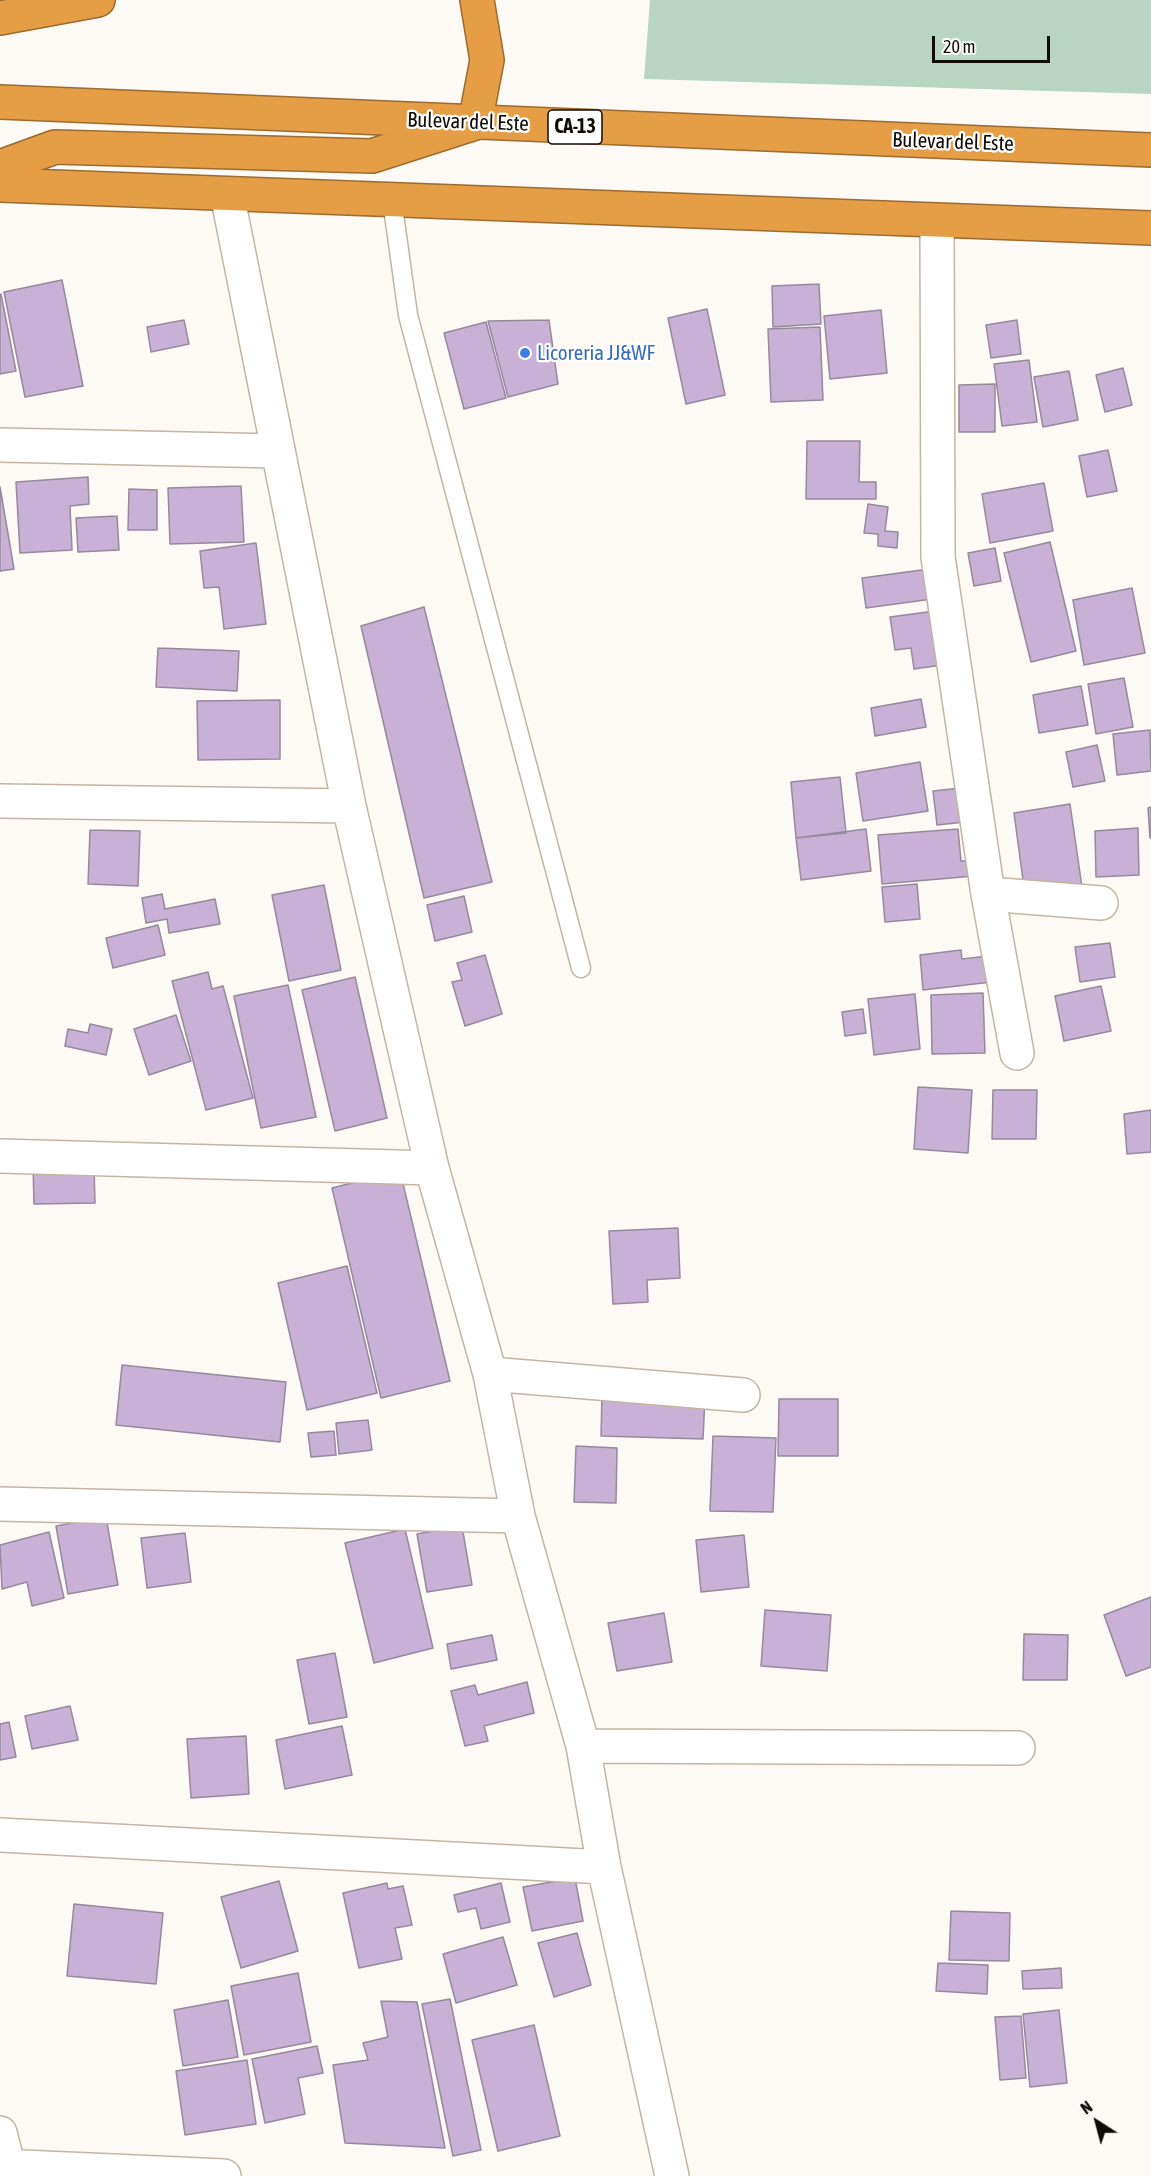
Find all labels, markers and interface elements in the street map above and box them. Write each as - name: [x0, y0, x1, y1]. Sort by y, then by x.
- scale bar: [935, 24, 1054, 62]
- text: 20 m: [943, 36, 975, 57]
- street label: Bulevar del Este: [407, 107, 529, 137]
- road number: CA-13: [548, 110, 602, 144]
- street label: Bulevar del Este: [892, 127, 1014, 157]
- place label: Licoreria JJ&WF: [537, 340, 655, 366]
- marker: Licoreria JJ&WF: [518, 346, 532, 360]
- north arrow: [1067, 2092, 1127, 2152]
- text: N: [1077, 2097, 1096, 2118]

